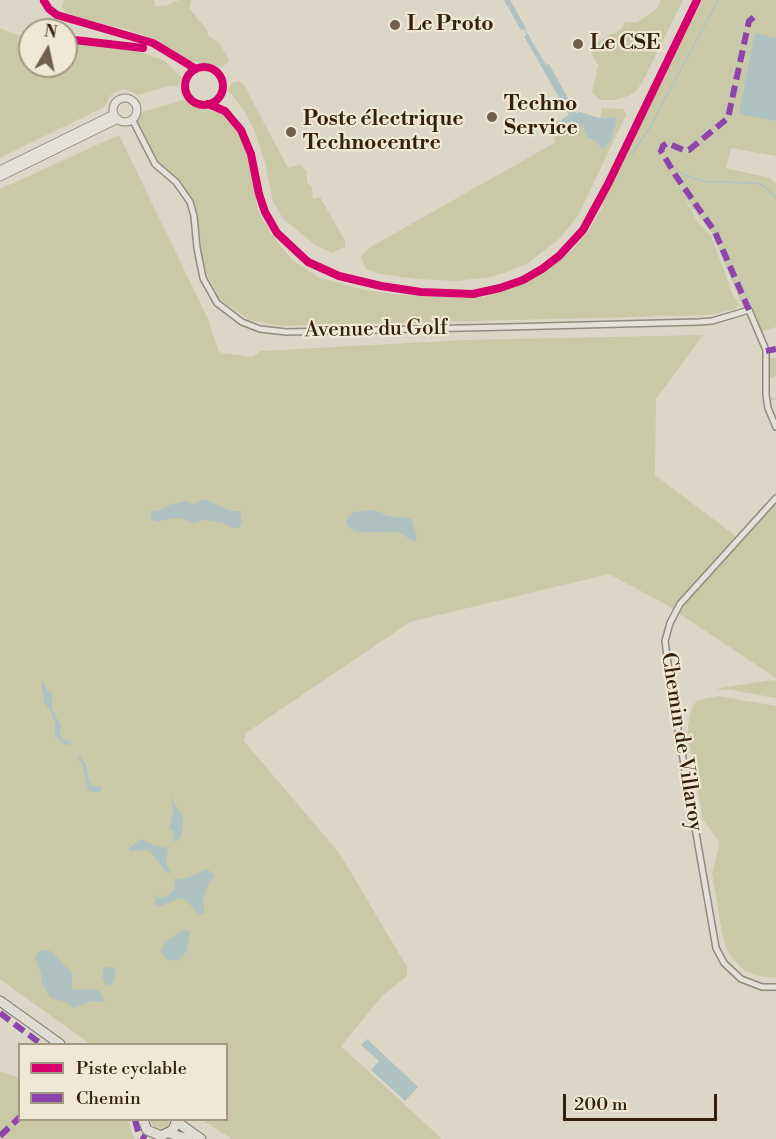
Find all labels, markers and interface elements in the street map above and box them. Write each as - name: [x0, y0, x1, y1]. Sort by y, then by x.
- place label: Le Proto: [407, 12, 494, 38]
- north arrow: [18, 18, 78, 78]
- marker: Le Proto: [388, 18, 402, 32]
- text: N: [43, 21, 58, 43]
- place label: Le CSE: [590, 31, 660, 57]
- marker: Le CSE: [571, 37, 585, 51]
- place label: Techno Service: [504, 92, 578, 142]
- place label: Poste électrique Technocentre: [303, 107, 464, 157]
- marker: Techno Service: [485, 110, 499, 124]
- marker: Poste électrique Technocentre: [284, 125, 298, 139]
- street label: Avenue du Golf: [304, 316, 448, 344]
- street label: Chemin de Villaroy: [654, 651, 708, 833]
- legend: [18, 1043, 228, 1121]
- text: Piste cyclable: [76, 1057, 187, 1080]
- scale bar: [566, 1082, 720, 1120]
- text: Chemin: [76, 1087, 141, 1110]
- text: 200 m: [574, 1093, 628, 1116]

